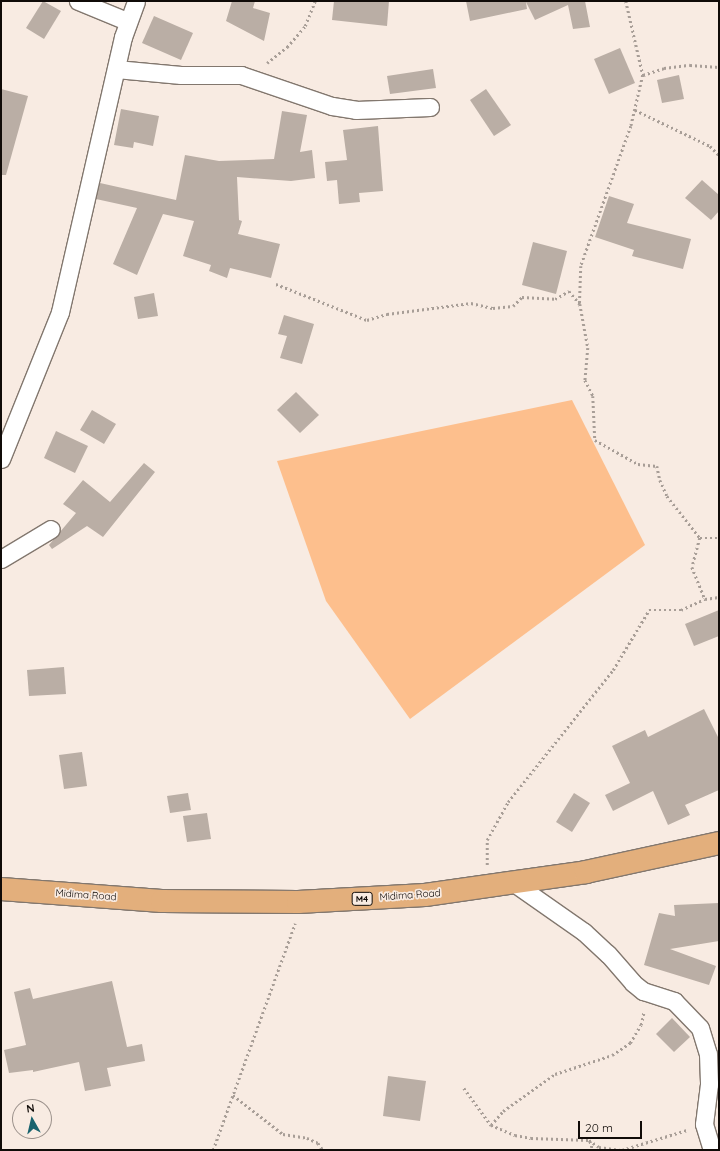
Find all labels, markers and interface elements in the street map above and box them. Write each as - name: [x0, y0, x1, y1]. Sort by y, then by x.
- street label: Midima Road: [55, 887, 117, 903]
- street label: Midima Road: [379, 887, 441, 903]
- road number: M4: [351, 892, 373, 906]
- north arrow: [12, 1099, 52, 1139]
- text: N: [25, 1101, 35, 1116]
- scale bar: [580, 1113, 644, 1139]
- text: 20 m: [585, 1120, 613, 1135]

